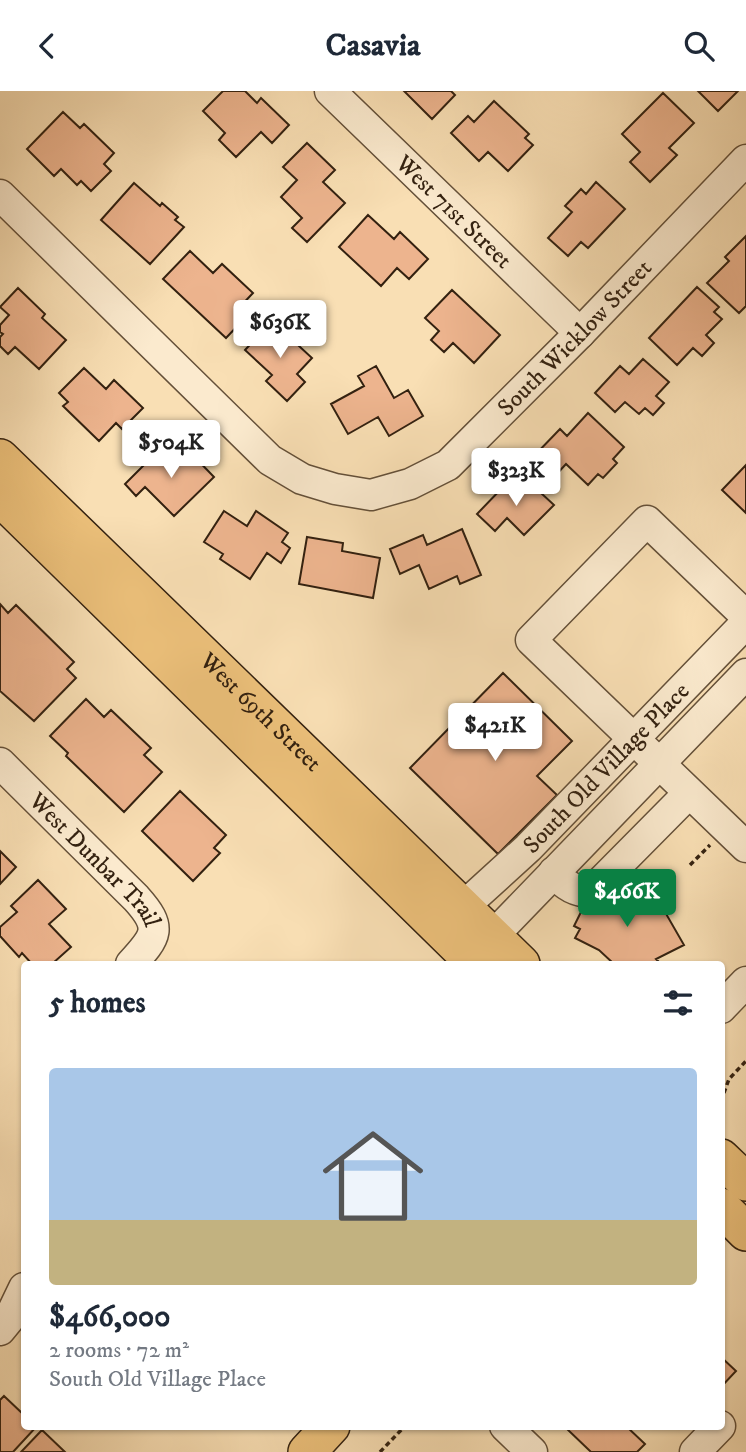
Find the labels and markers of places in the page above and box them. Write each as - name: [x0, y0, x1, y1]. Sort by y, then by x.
- pin: $636K: [231, 301, 329, 360]
- pin: $504K: [122, 421, 220, 480]
- pin: $323K: [467, 449, 565, 508]
- pin: $421K: [446, 703, 544, 763]
- pin: $466K: [578, 869, 676, 929]

